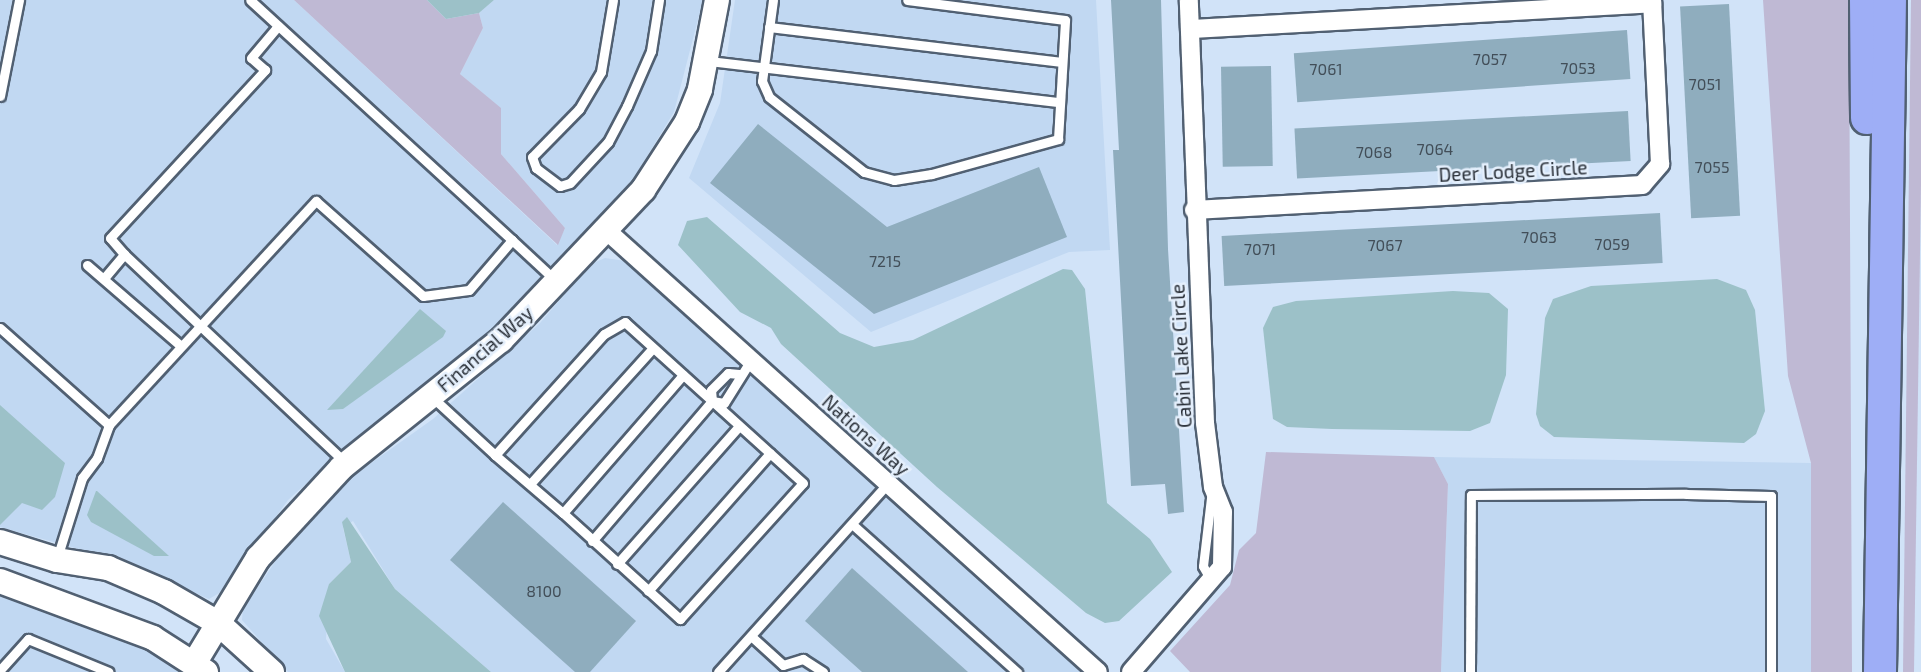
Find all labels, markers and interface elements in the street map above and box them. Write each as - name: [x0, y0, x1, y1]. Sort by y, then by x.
- house number: 7057: [1473, 49, 1507, 69]
- house number: 7053: [1560, 58, 1596, 78]
- house number: 7061: [1309, 59, 1343, 79]
- house number: 7051: [1689, 74, 1721, 94]
- house number: 7064: [1417, 139, 1453, 159]
- house number: 7068: [1356, 142, 1392, 162]
- street label: Deer Lodge Circle: [1438, 156, 1588, 186]
- house number: 7055: [1695, 157, 1729, 177]
- house number: 7063: [1521, 227, 1557, 247]
- house number: 7059: [1594, 234, 1630, 254]
- house number: 7067: [1367, 235, 1403, 255]
- house number: 7071: [1244, 239, 1276, 259]
- house number: 7215: [869, 251, 901, 271]
- street label: Cabin Lake Circle: [1166, 283, 1196, 429]
- street label: Financial Way: [432, 301, 538, 397]
- street label: Nations Way: [818, 390, 914, 480]
- house number: 8100: [526, 581, 562, 601]

